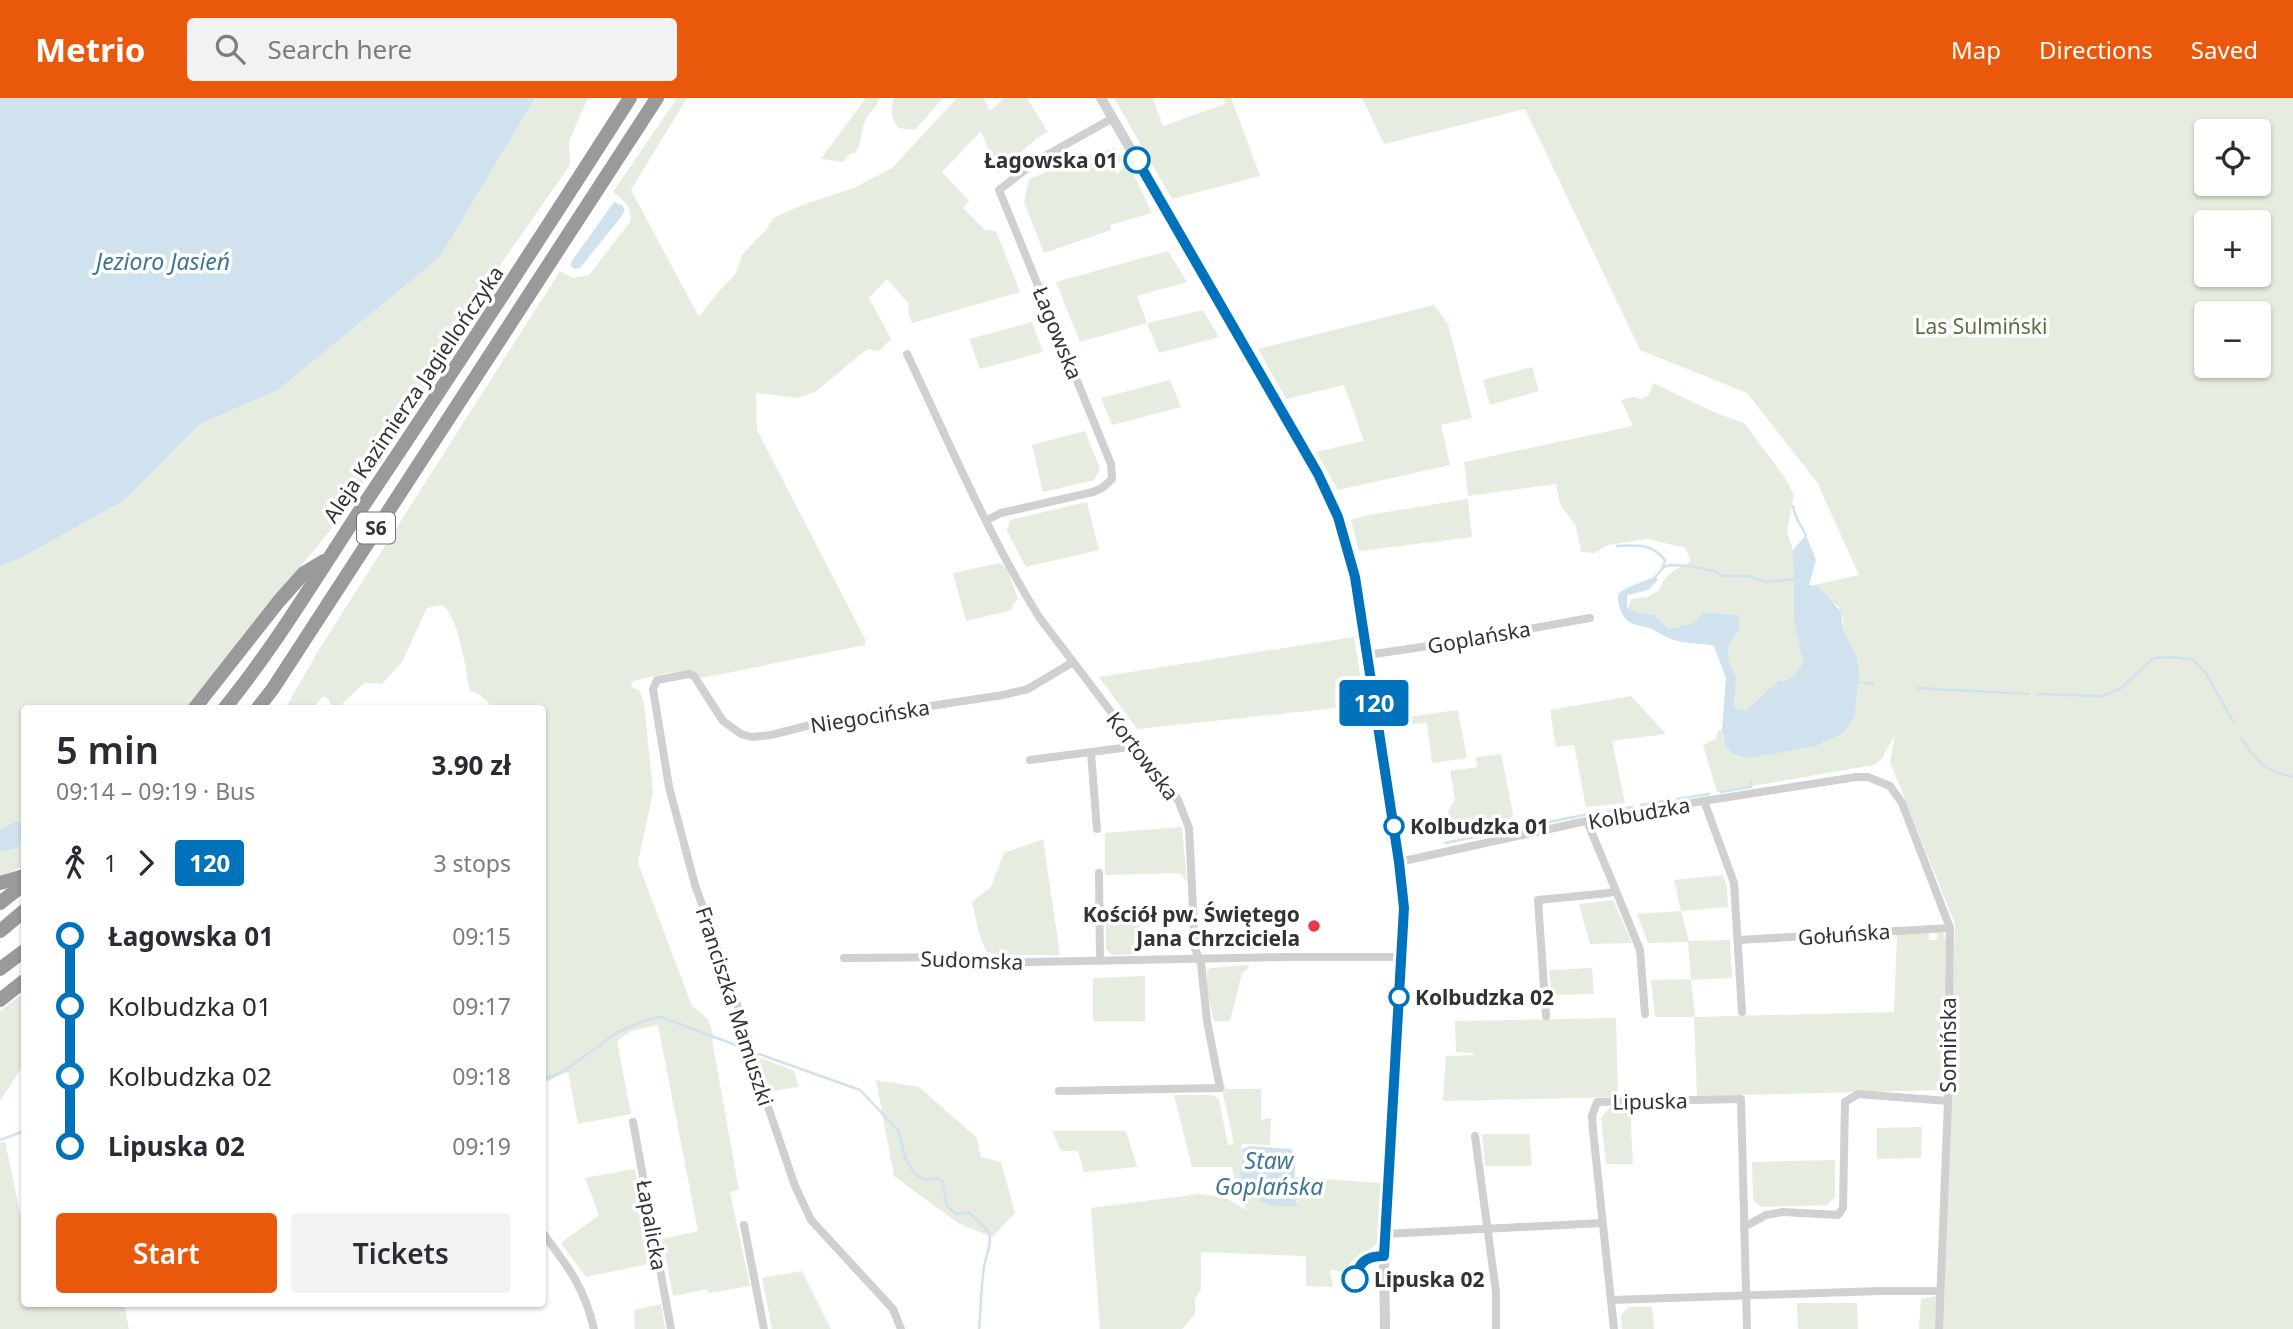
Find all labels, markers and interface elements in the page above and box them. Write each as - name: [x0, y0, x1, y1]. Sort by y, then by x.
- search box: [187, 18, 677, 81]
- text: Metrio: [35, 27, 145, 72]
- icon: search: [211, 30, 249, 68]
- text: Search here: [267, 31, 412, 67]
- text: Map: [1951, 33, 2001, 66]
- text: Directions: [2039, 33, 2153, 66]
- text: Saved: [2191, 33, 2258, 66]
- map controls: [2194, 119, 2271, 378]
- button: locate: [2194, 119, 2271, 196]
- place label: Łagowska 01: [984, 146, 1118, 174]
- marker: Łagowska 01: [1124, 147, 1150, 173]
- button: +: [2194, 210, 2271, 287]
- water label: Jezioro Jasień: [92, 245, 230, 277]
- street label: Aleja Kazimierza Jagiellończyka: [316, 260, 510, 528]
- street label: Łagowska: [1027, 283, 1089, 383]
- button: −: [2194, 301, 2271, 378]
- park label: Las Sulmiński: [1915, 312, 2047, 340]
- road number: S6: [357, 512, 395, 544]
- street label: Goplańska: [1425, 614, 1533, 660]
- line badge: 120: [1334, 680, 1414, 726]
- text: 120: [1353, 686, 1395, 719]
- street label: Niegocińska: [808, 693, 932, 739]
- street label: Kortowska: [1101, 706, 1185, 806]
- text: 5 min: [56, 723, 159, 775]
- text: 3.90 zł: [432, 747, 511, 783]
- text: 09:14 – 09:19 · Bus: [56, 775, 255, 807]
- street label: Kolbudzka: [1586, 790, 1692, 836]
- place label: Kolbudzka 01: [1410, 812, 1549, 840]
- marker: Kolbudzka 01: [1384, 816, 1404, 836]
- icon: walk: [56, 844, 94, 882]
- icon: forward: [127, 844, 165, 882]
- text: 120: [189, 846, 230, 879]
- text: 1: [104, 847, 117, 879]
- text: 3 stops: [433, 847, 511, 879]
- place label: Kościół pw. Świętego Jana Chrzciciela: [1083, 900, 1300, 952]
- street label: Franciszka Mamuszki: [690, 903, 780, 1109]
- street label: Gołuńska: [1797, 917, 1891, 951]
- text: Łagowska 01: [108, 918, 274, 954]
- marker: Kościół pw. Świętego Jana Chrzciciela: [1306, 918, 1322, 934]
- text: 09:15: [452, 920, 511, 952]
- street label: Sudomska: [920, 944, 1024, 976]
- place label: Kolbudzka 02: [1415, 983, 1554, 1011]
- marker: Kolbudzka 02: [1389, 987, 1409, 1007]
- text: Kolbudzka 01: [108, 988, 272, 1024]
- text: 09:17: [452, 990, 511, 1022]
- street label: Somińska: [1934, 997, 1962, 1093]
- text: Kolbudzka 02: [108, 1058, 272, 1094]
- text: 09:18: [452, 1060, 511, 1092]
- street label: Lipuska: [1612, 1086, 1688, 1116]
- text: Lipuska 02: [108, 1128, 245, 1164]
- text: 09:19: [452, 1130, 511, 1162]
- water label: Staw Goplańska: [1215, 1144, 1323, 1202]
- street label: Łapalicka: [630, 1178, 674, 1272]
- button: Start: [56, 1213, 277, 1293]
- button: Tickets: [291, 1213, 511, 1293]
- place label: Lipuska 02: [1374, 1265, 1485, 1293]
- marker: Lipuska 02: [1342, 1266, 1368, 1292]

